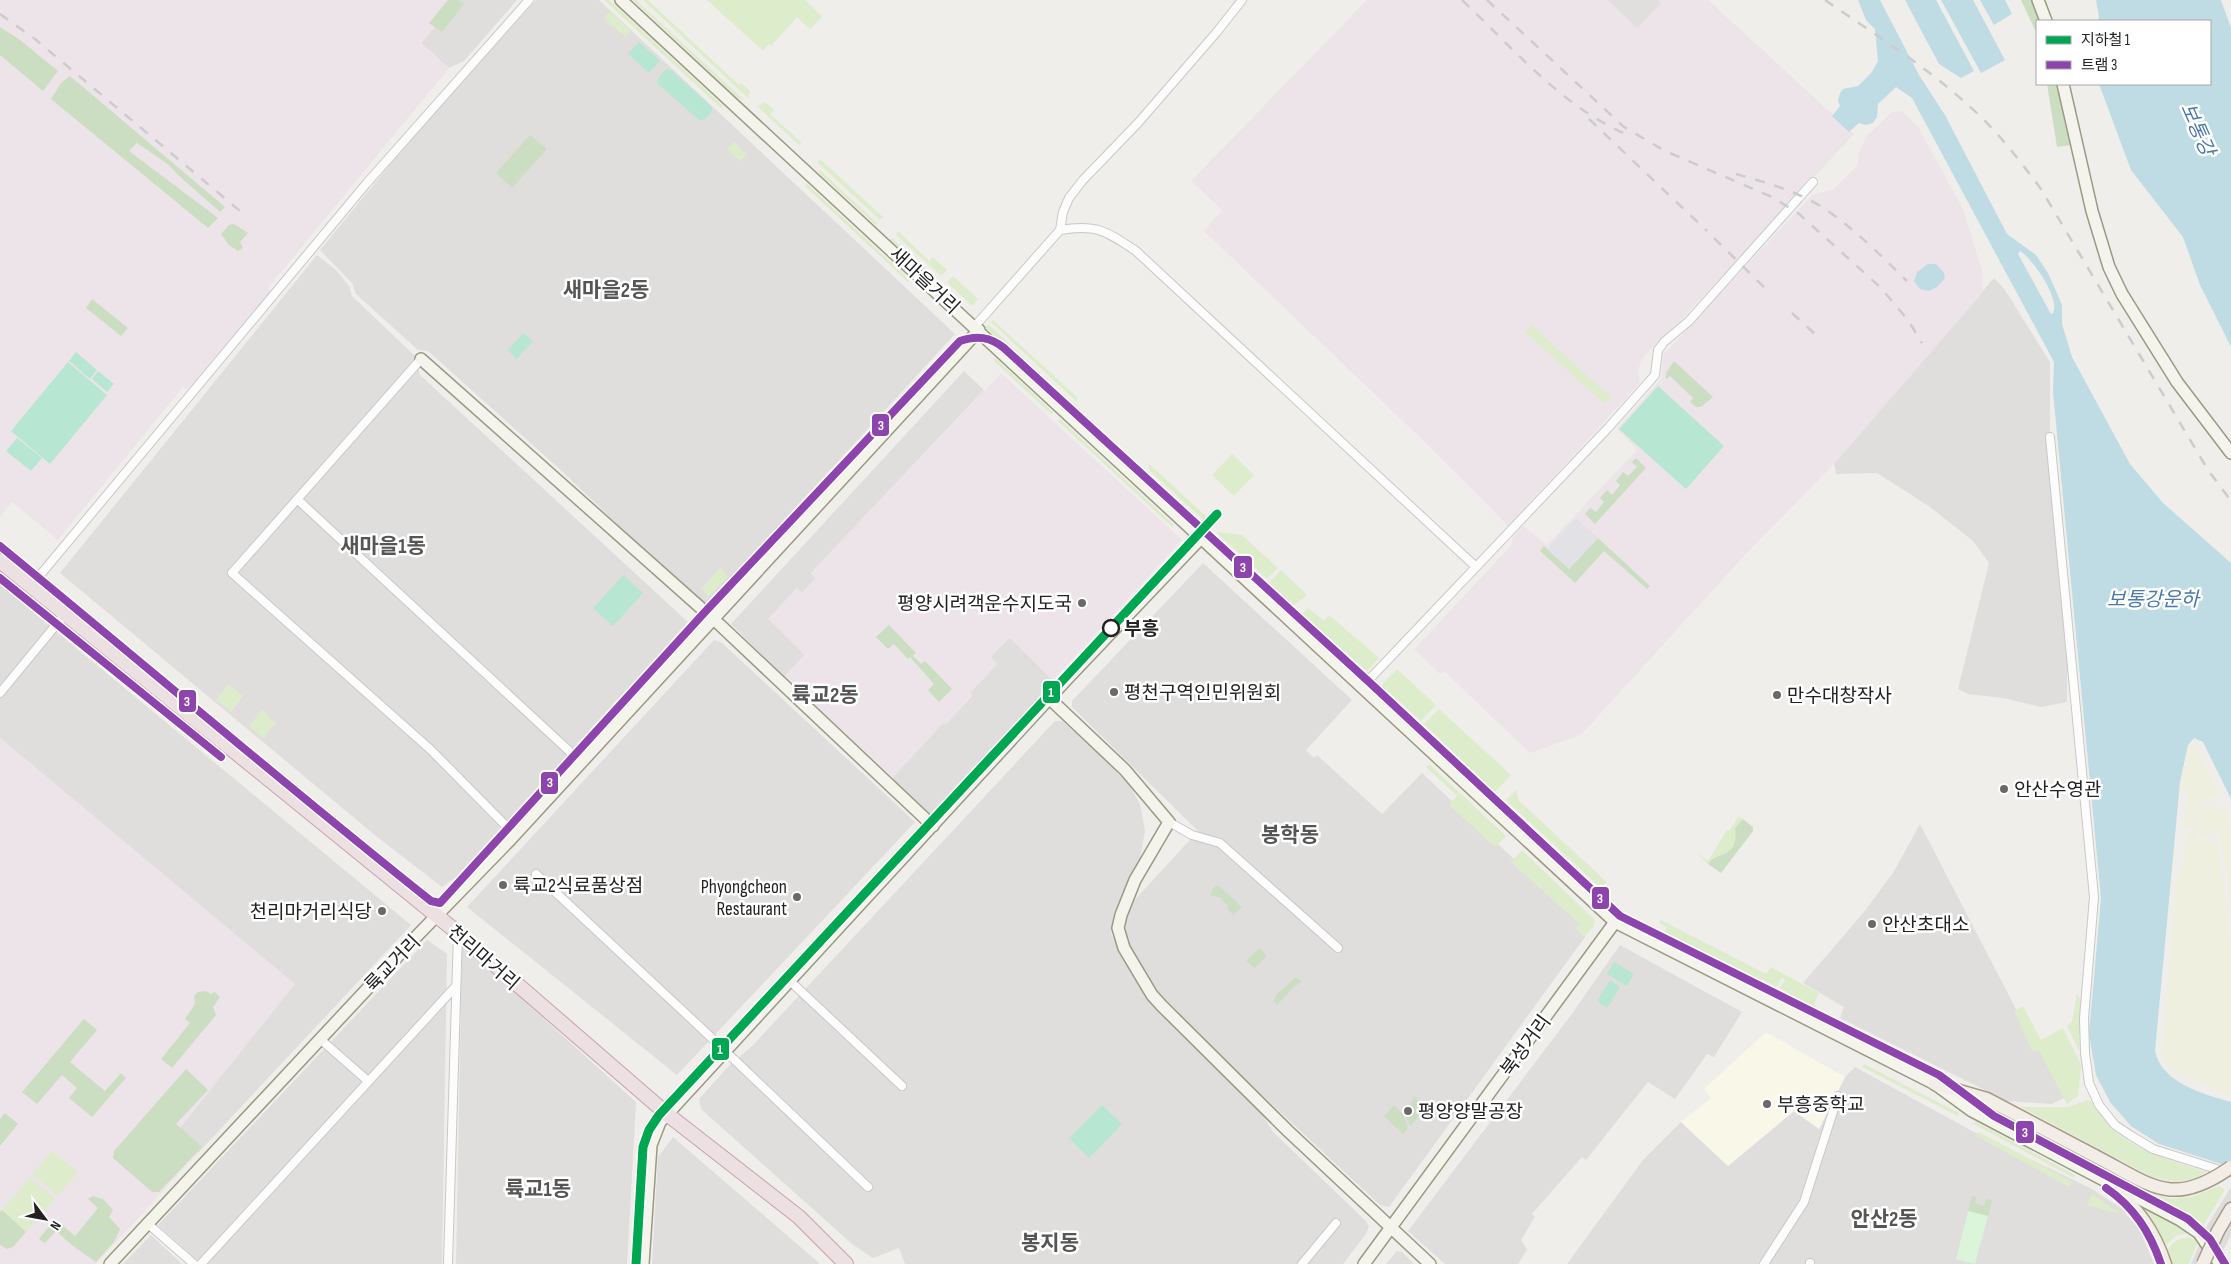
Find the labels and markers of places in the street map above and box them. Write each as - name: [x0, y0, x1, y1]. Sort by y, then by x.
- place label: 평양시려객운수지도국: [897, 593, 1072, 616]
- marker: 평양시려객운수지도국: [1076, 597, 1088, 609]
- place label: 부흥: [1124, 618, 1159, 641]
- marker: 부흥: [1102, 619, 1120, 637]
- place label: 평천구역인민위원회: [1124, 682, 1281, 705]
- place label: 만수대창작사: [1787, 685, 1892, 708]
- marker: 평천구역인민위원회: [1108, 686, 1120, 698]
- marker: 만수대창작사: [1771, 689, 1783, 701]
- place label: 안산수영관: [2014, 779, 2101, 802]
- marker: 안산수영관: [1998, 783, 2010, 795]
- place label: 륙교2식료품상점: [513, 875, 643, 898]
- place label: Phyongcheon Restaurant: [701, 876, 787, 921]
- marker: 륙교2식료품상점: [497, 879, 509, 891]
- marker: Phyongcheon Restaurant: [791, 891, 803, 903]
- place label: 천리마거리식당: [250, 901, 372, 924]
- marker: 천리마거리식당: [376, 905, 388, 917]
- place label: 안산초대소: [1882, 914, 1969, 937]
- marker: 안산초대소: [1866, 918, 1878, 930]
- place label: 부흥중학교: [1777, 1094, 1864, 1117]
- marker: 부흥중학교: [1761, 1098, 1773, 1110]
- place label: 평양양말공장: [1418, 1101, 1523, 1124]
- marker: 평양양말공장: [1402, 1105, 1414, 1117]

